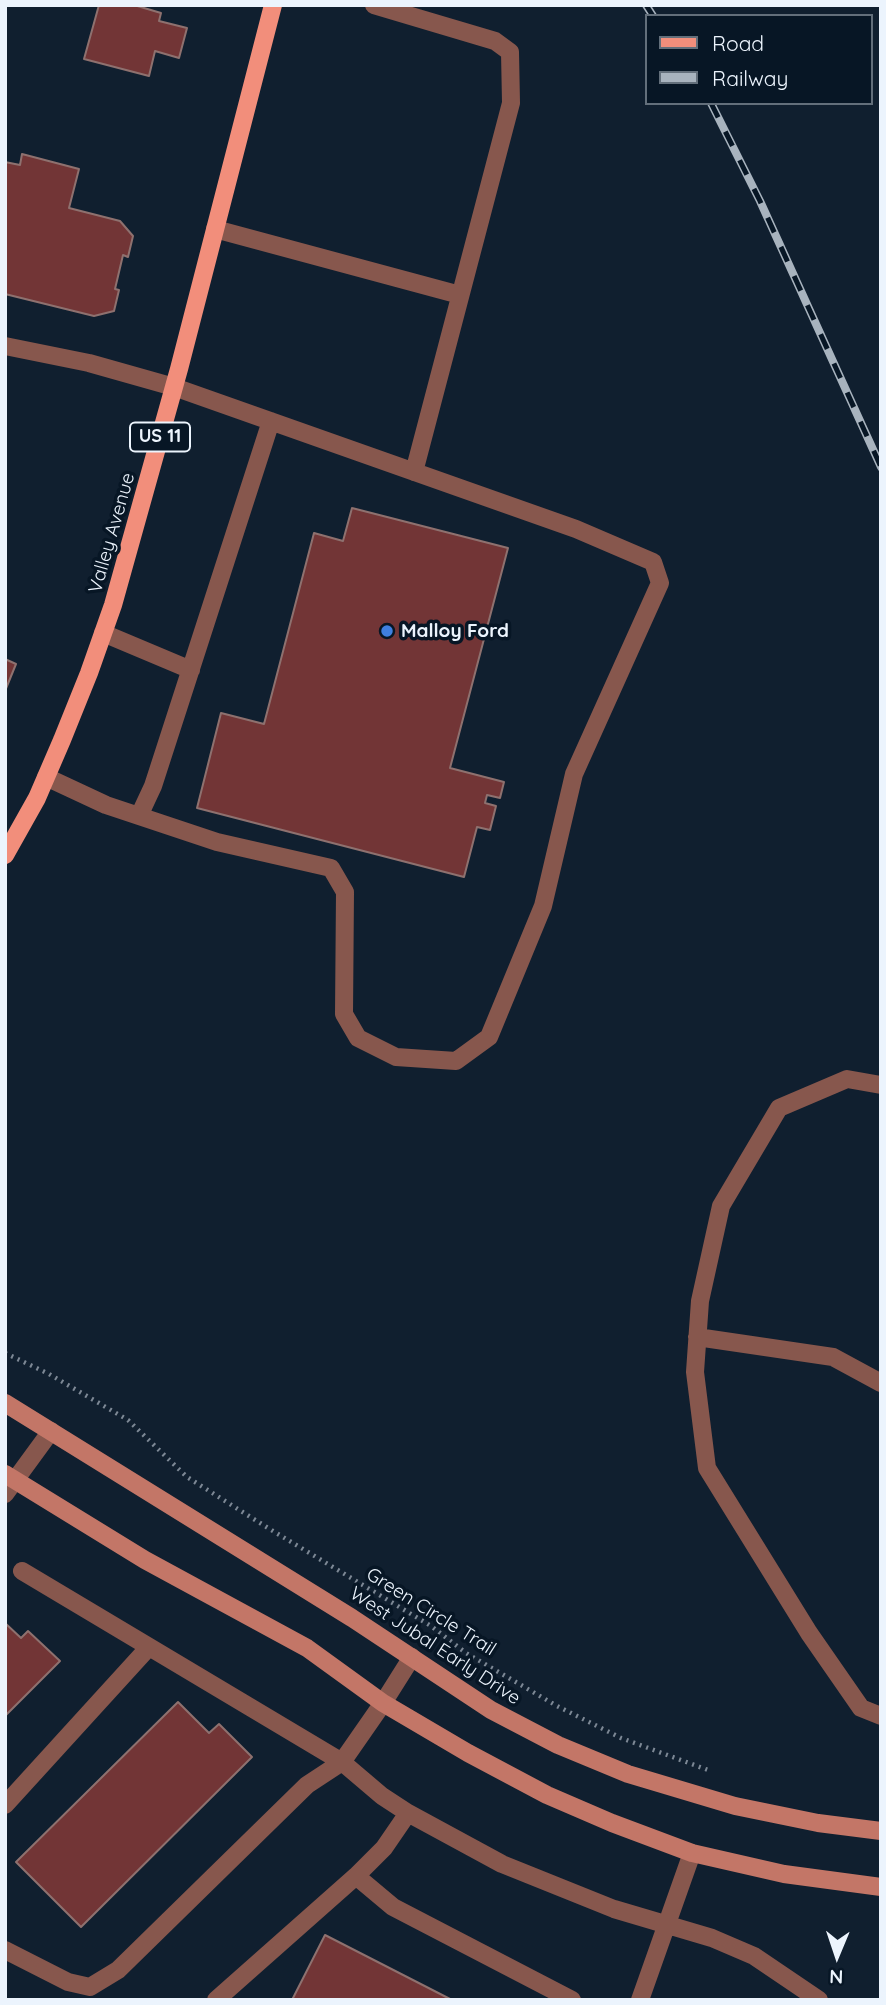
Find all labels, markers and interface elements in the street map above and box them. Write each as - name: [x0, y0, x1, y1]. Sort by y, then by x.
- legend: [644, 14, 872, 105]
- text: Road: [712, 30, 764, 56]
- text: Railway: [712, 65, 788, 91]
- road number: US 11: [130, 422, 190, 452]
- street label: Valley Avenue: [84, 470, 140, 596]
- place label: Malloy Ford: [401, 620, 509, 642]
- marker: Malloy Ford: [379, 623, 395, 639]
- street label: Green Circle Trail: [362, 1563, 500, 1661]
- street label: West Jubal Early Drive: [345, 1582, 525, 1710]
- north arrow: [802, 1921, 872, 1991]
- text: N: [829, 1965, 844, 1989]

